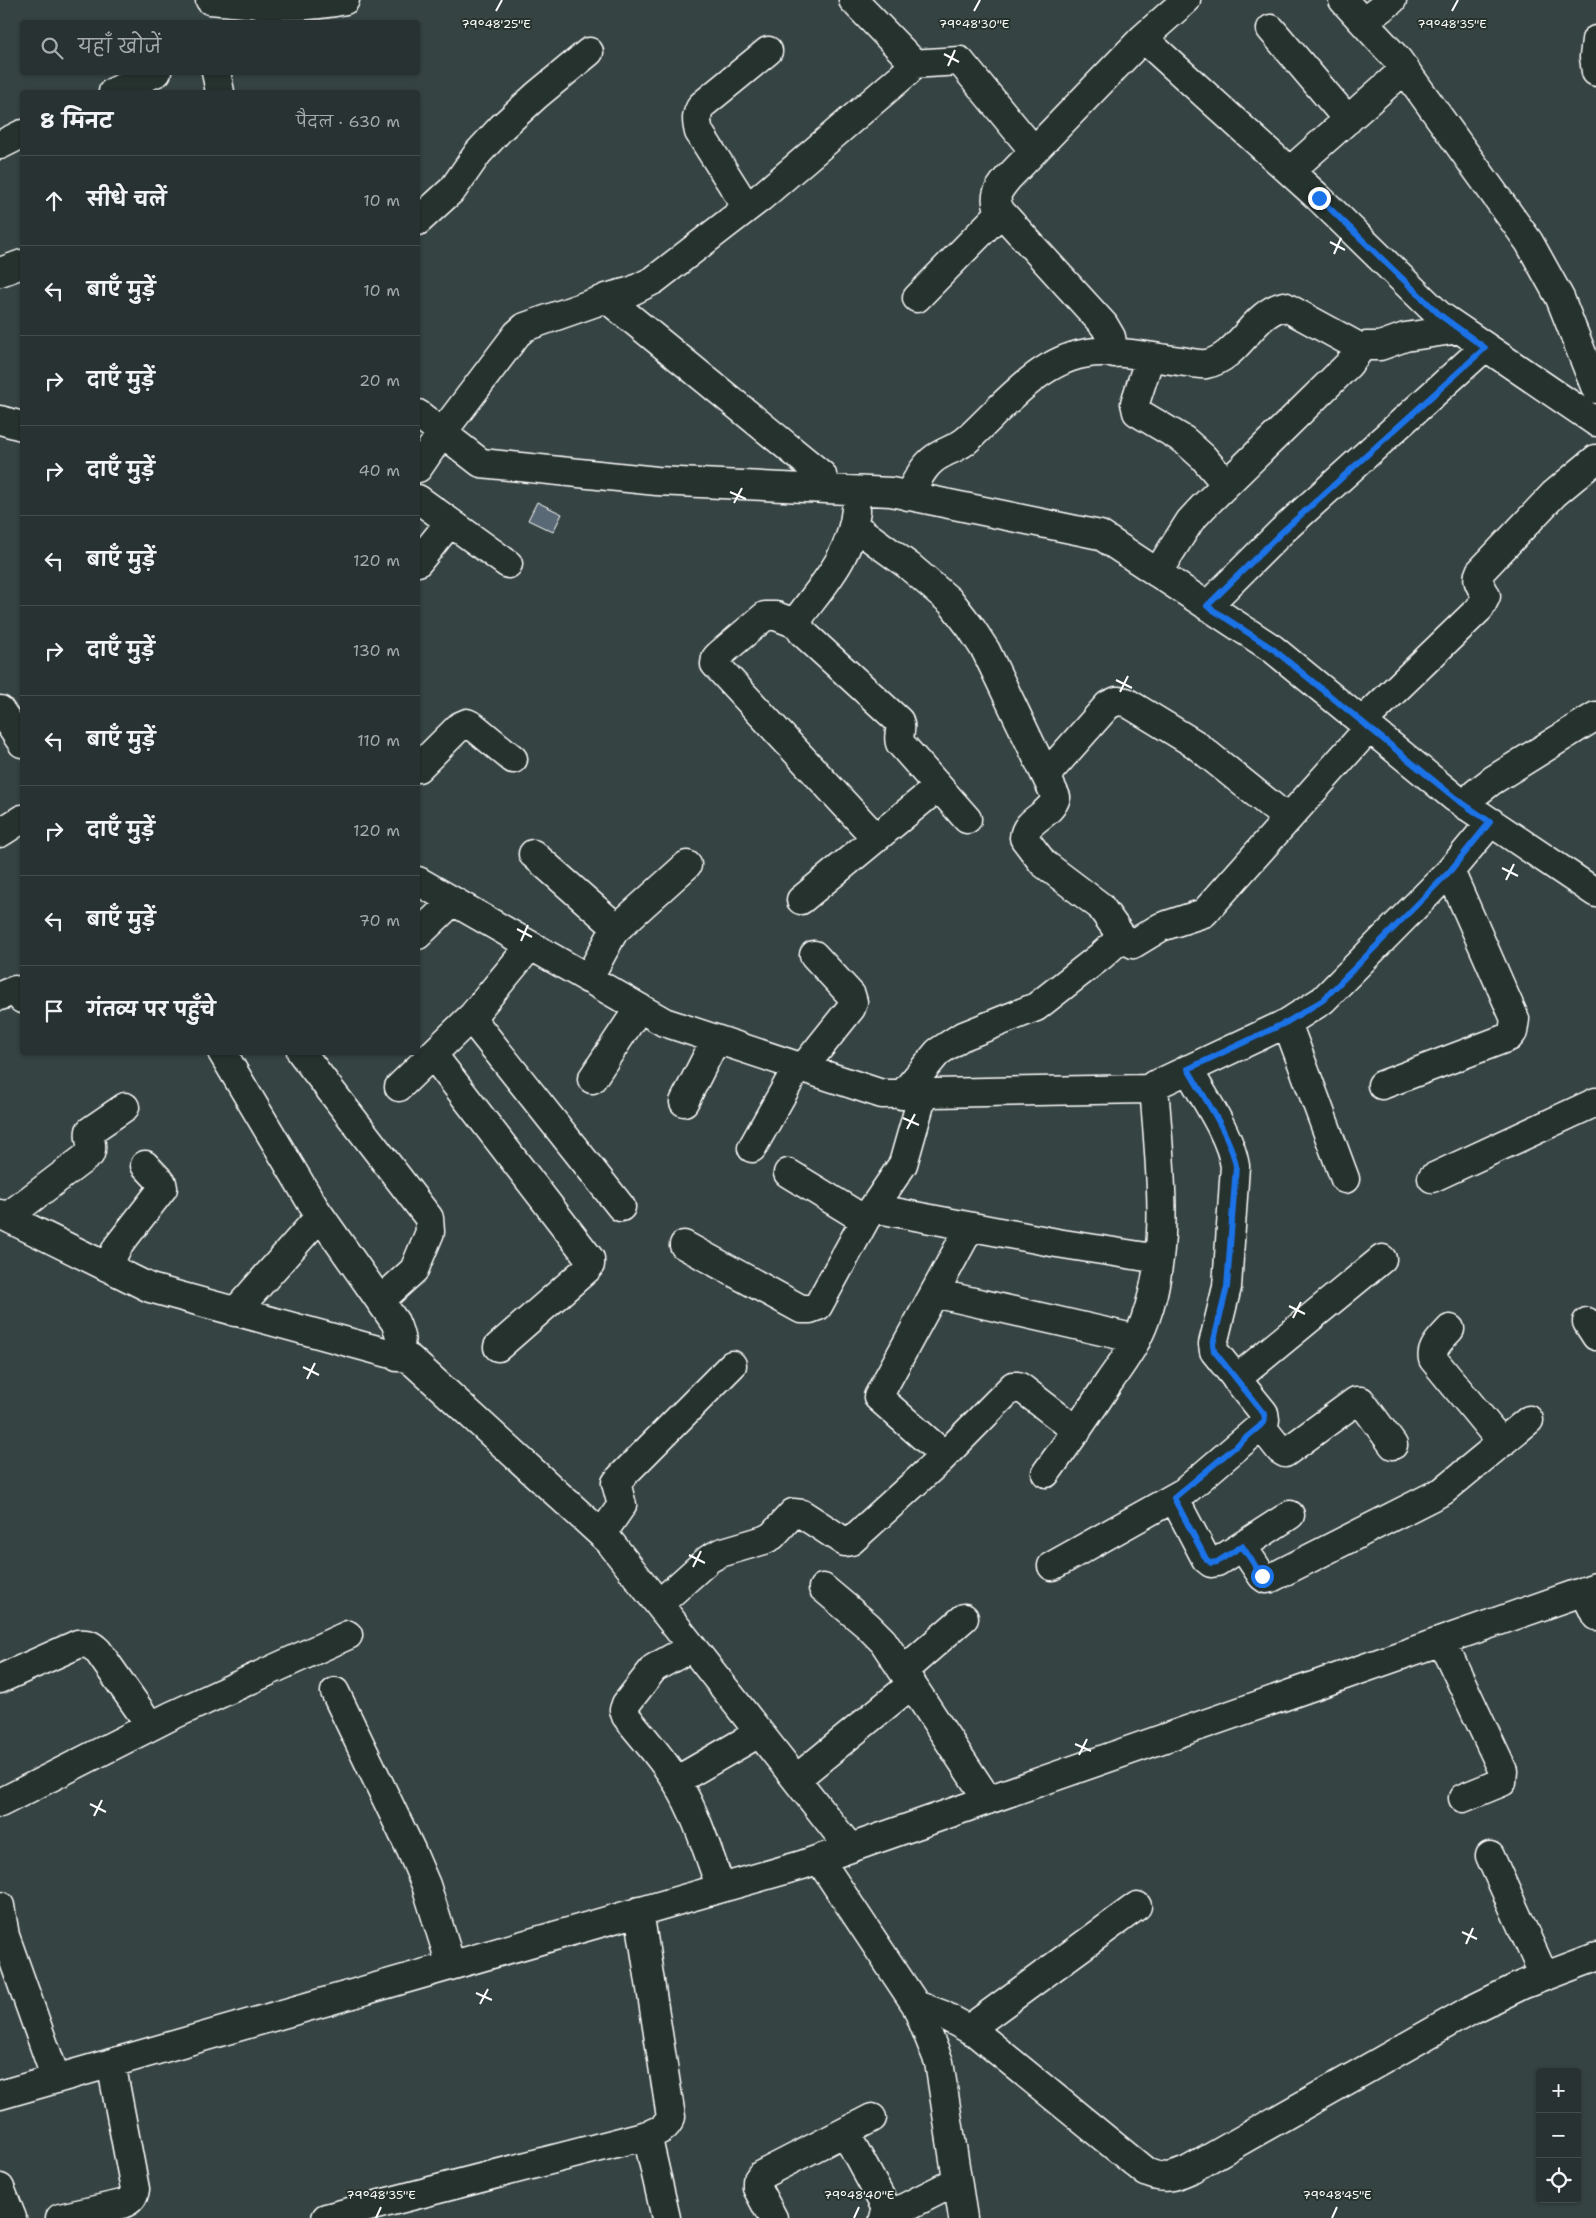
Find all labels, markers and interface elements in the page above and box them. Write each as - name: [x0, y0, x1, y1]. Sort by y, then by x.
- text: 79°48'25"E: [461, 16, 531, 32]
- text: 79°48'30"E: [939, 16, 1009, 32]
- text: 79°48'35"E: [1417, 16, 1487, 32]
- search box: [20, 20, 420, 75]
- icon: search: [38, 34, 66, 62]
- text: यहाँ खोजें: [78, 34, 161, 59]
- text: 8 मिनट: [40, 107, 113, 135]
- text: पैदल · 630 m: [296, 111, 400, 132]
- icon: ahead: [40, 187, 68, 215]
- text: सीधे चलें: [87, 187, 166, 212]
- route end: [1308, 187, 1331, 210]
- text: 10 m: [363, 190, 400, 211]
- icon: left: [40, 277, 68, 305]
- text: बाएँ मुड़ें: [87, 277, 155, 302]
- text: 10 m: [363, 280, 400, 301]
- icon: right: [40, 367, 68, 395]
- text: दाएँ मुड़ें: [87, 367, 155, 392]
- text: 20 m: [359, 370, 400, 391]
- icon: right: [40, 457, 68, 485]
- text: दाएँ मुड़ें: [87, 457, 155, 482]
- text: 40 m: [358, 460, 400, 481]
- icon: left: [40, 547, 68, 575]
- text: बाएँ मुड़ें: [87, 547, 155, 572]
- text: 120 m: [353, 550, 400, 571]
- icon: right: [40, 637, 68, 665]
- text: दाएँ मुड़ें: [87, 637, 155, 662]
- text: 130 m: [353, 640, 400, 661]
- icon: left: [40, 727, 68, 755]
- text: बाएँ मुड़ें: [87, 727, 155, 752]
- text: 110 m: [357, 730, 400, 751]
- icon: right: [40, 817, 68, 845]
- text: दाएँ मुड़ें: [87, 817, 155, 842]
- text: 120 m: [353, 820, 400, 841]
- icon: left: [40, 907, 68, 935]
- text: बाएँ मुड़ें: [87, 907, 155, 932]
- text: 70 m: [359, 910, 400, 931]
- icon: arrive: [40, 997, 68, 1025]
- text: गंतव्य पर पहुँचे: [87, 997, 216, 1022]
- route start: [1251, 1565, 1274, 1588]
- map controls: [1536, 2068, 1581, 2203]
- button: +: [1536, 2068, 1581, 2113]
- button: −: [1536, 2113, 1581, 2158]
- button: locate: [1536, 2158, 1581, 2203]
- text: 79°48'35"E: [346, 2187, 416, 2203]
- text: 79°48'40"E: [824, 2187, 894, 2203]
- text: 79°48'45"E: [1302, 2187, 1372, 2203]

